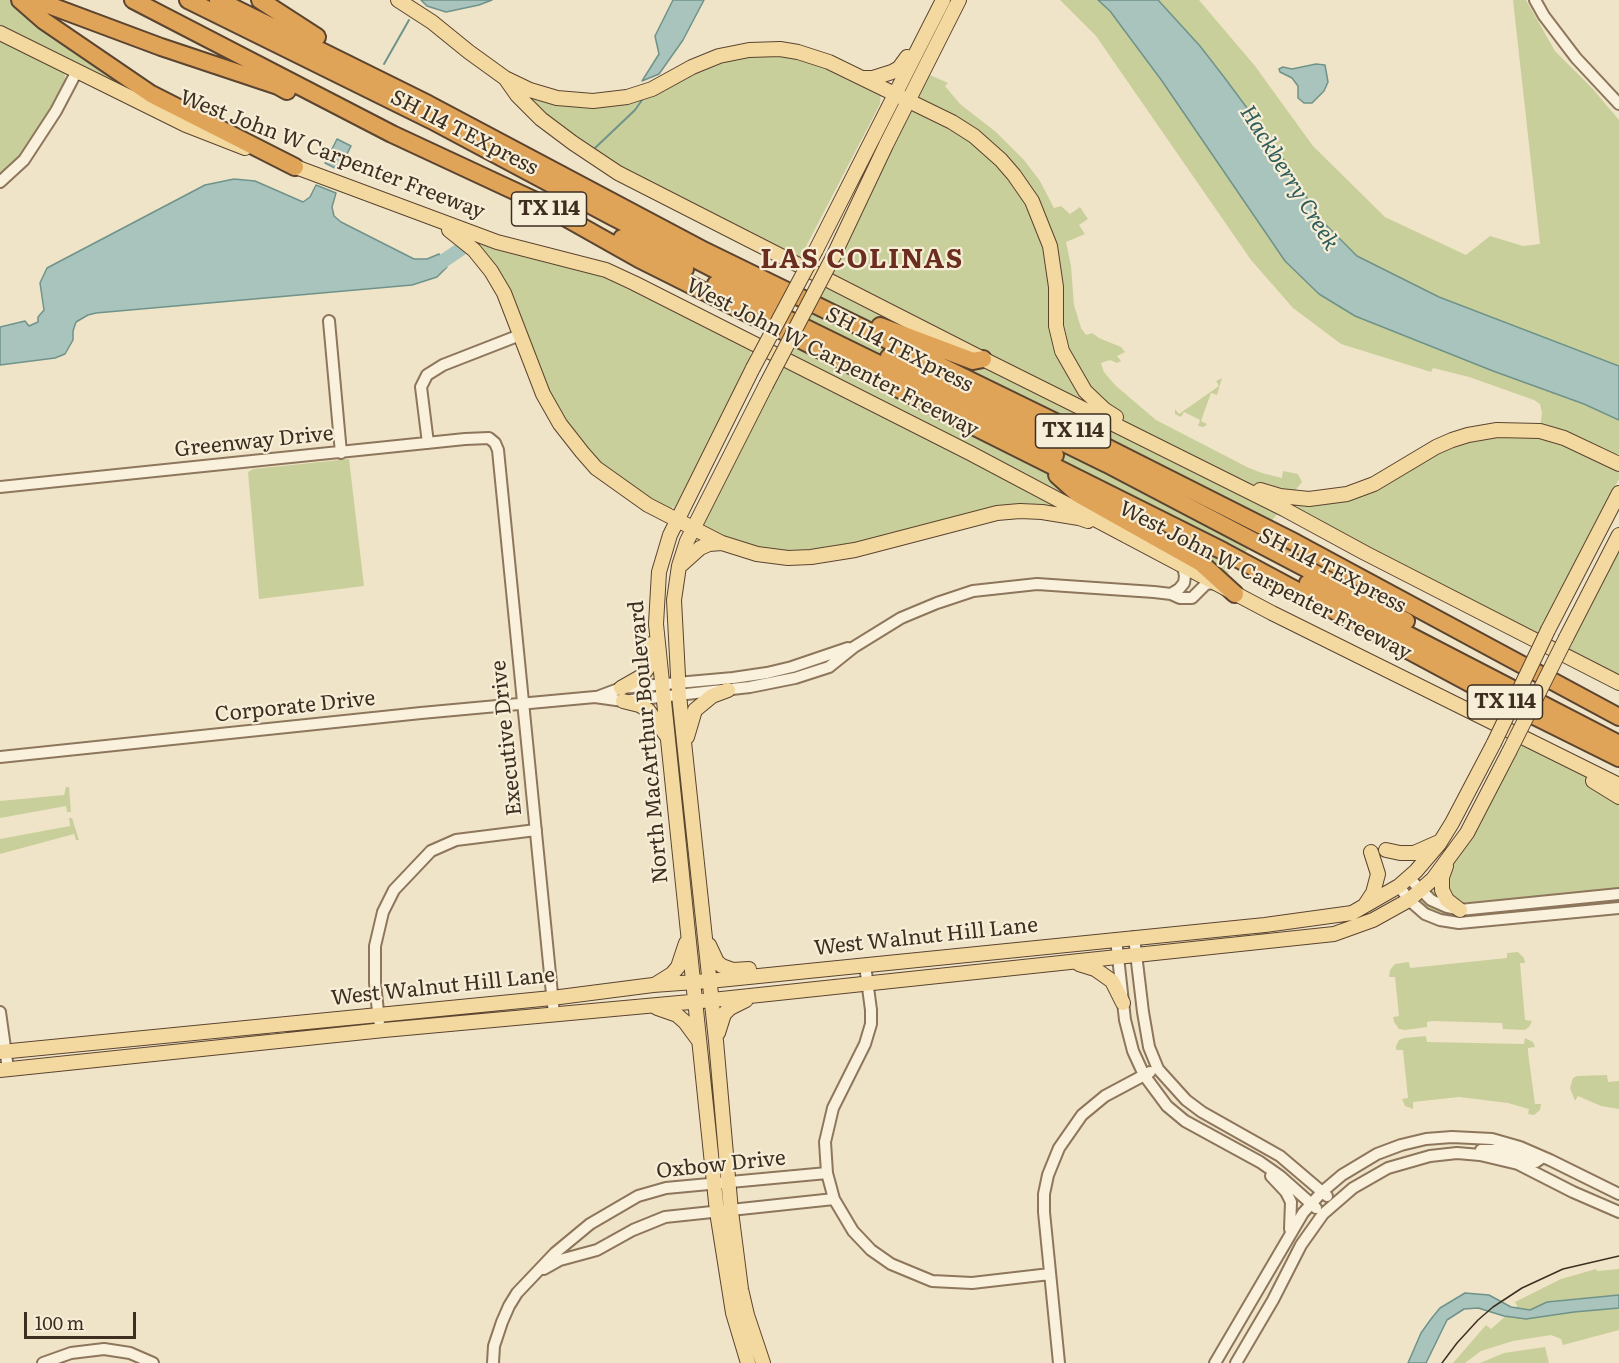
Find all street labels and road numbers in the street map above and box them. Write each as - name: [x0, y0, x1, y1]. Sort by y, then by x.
- street label: West John W Carpenter Freeway: [176, 85, 488, 225]
- street label: SH 114 TEXpress: [386, 85, 542, 181]
- road number: TX 114: [512, 192, 586, 226]
- street label: West John W Carpenter Freeway: [682, 273, 982, 443]
- street label: SH 114 TEXpress: [821, 302, 977, 398]
- road number: TX 114: [1036, 414, 1110, 448]
- street label: Greenway Drive: [173, 421, 335, 463]
- street label: West John W Carpenter Freeway: [1115, 496, 1415, 666]
- street label: SH 114 TEXpress: [1254, 523, 1410, 619]
- street label: North MacArthur Boulevard: [624, 599, 674, 885]
- street label: Executive Drive: [486, 659, 528, 817]
- road number: TX 114: [1468, 685, 1543, 719]
- street label: Corporate Drive: [214, 686, 376, 728]
- street label: West Walnut Hill Lane: [813, 913, 1039, 961]
- street label: West Walnut Hill Lane: [330, 963, 556, 1011]
- street label: Oxbow Drive: [655, 1146, 787, 1184]

